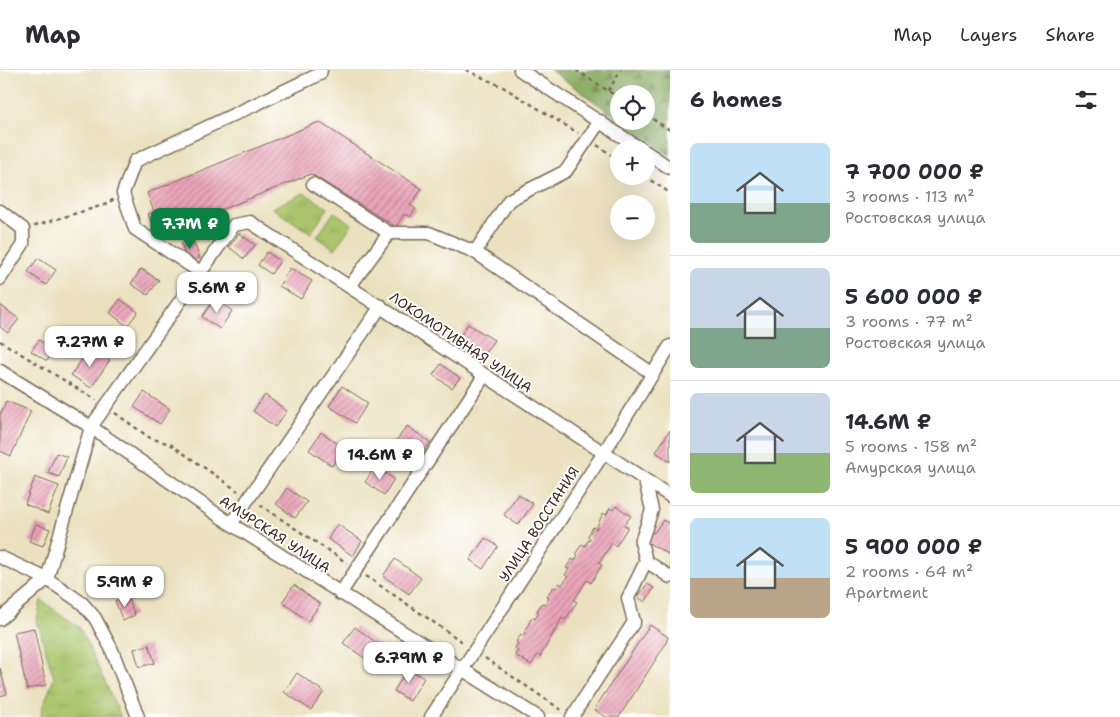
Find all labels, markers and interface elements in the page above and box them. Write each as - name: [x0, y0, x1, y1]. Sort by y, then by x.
- text: Map: [25, 19, 81, 51]
- text: Map: [894, 23, 932, 47]
- text: Layers: [960, 23, 1017, 47]
- text: Share: [1045, 23, 1095, 47]
- map controls: [610, 85, 655, 240]
- button: locate: [610, 85, 655, 130]
- text: 6 homes: [690, 86, 782, 114]
- icon: filters: [1072, 86, 1100, 114]
- button: +: [610, 140, 655, 185]
- text: 7 700 000 ₽: [845, 158, 984, 186]
- icon: home: [730, 163, 790, 223]
- text: 3 rooms · 113 m²: [845, 186, 975, 207]
- button: −: [610, 195, 655, 240]
- text: Ростовская улица: [845, 207, 986, 228]
- pin: 7.7M ₽: [149, 208, 231, 250]
- text: 7.7M ₽: [162, 213, 218, 234]
- pin: 5.6M ₽: [176, 272, 258, 314]
- text: 5.6M ₽: [188, 277, 246, 298]
- text: 5 600 000 ₽: [845, 283, 982, 311]
- street label: ЛОКОМОТИВНАЯ УЛИЦА: [386, 287, 536, 397]
- icon: home: [730, 288, 790, 348]
- text: 3 rooms · 77 m²: [845, 311, 973, 332]
- pin: 7.27M ₽: [44, 326, 136, 368]
- text: 7.27M ₽: [56, 331, 124, 352]
- text: Ростовская улица: [845, 332, 986, 353]
- text: 14.6M ₽: [845, 408, 931, 436]
- icon: home: [730, 413, 790, 473]
- text: 5 rooms · 158 m²: [845, 436, 977, 457]
- pin: 14.6M ₽: [334, 438, 426, 481]
- text: 14.6M ₽: [347, 444, 413, 465]
- text: Амурская улица: [845, 457, 976, 478]
- street label: УЛИЦА ВОССТАНИЯ: [495, 463, 583, 585]
- street label: АМУРСКАЯ УЛИЦА: [216, 491, 334, 577]
- text: 5 900 000 ₽: [845, 533, 982, 561]
- icon: home: [730, 538, 790, 598]
- text: 2 rooms · 64 m²: [845, 561, 973, 582]
- pin: 5.9M ₽: [84, 566, 166, 608]
- text: 5.9M ₽: [97, 571, 153, 592]
- text: Apartment: [845, 582, 928, 603]
- pin: 6.79M ₽: [363, 642, 455, 684]
- text: 6.79M ₽: [374, 647, 444, 668]

